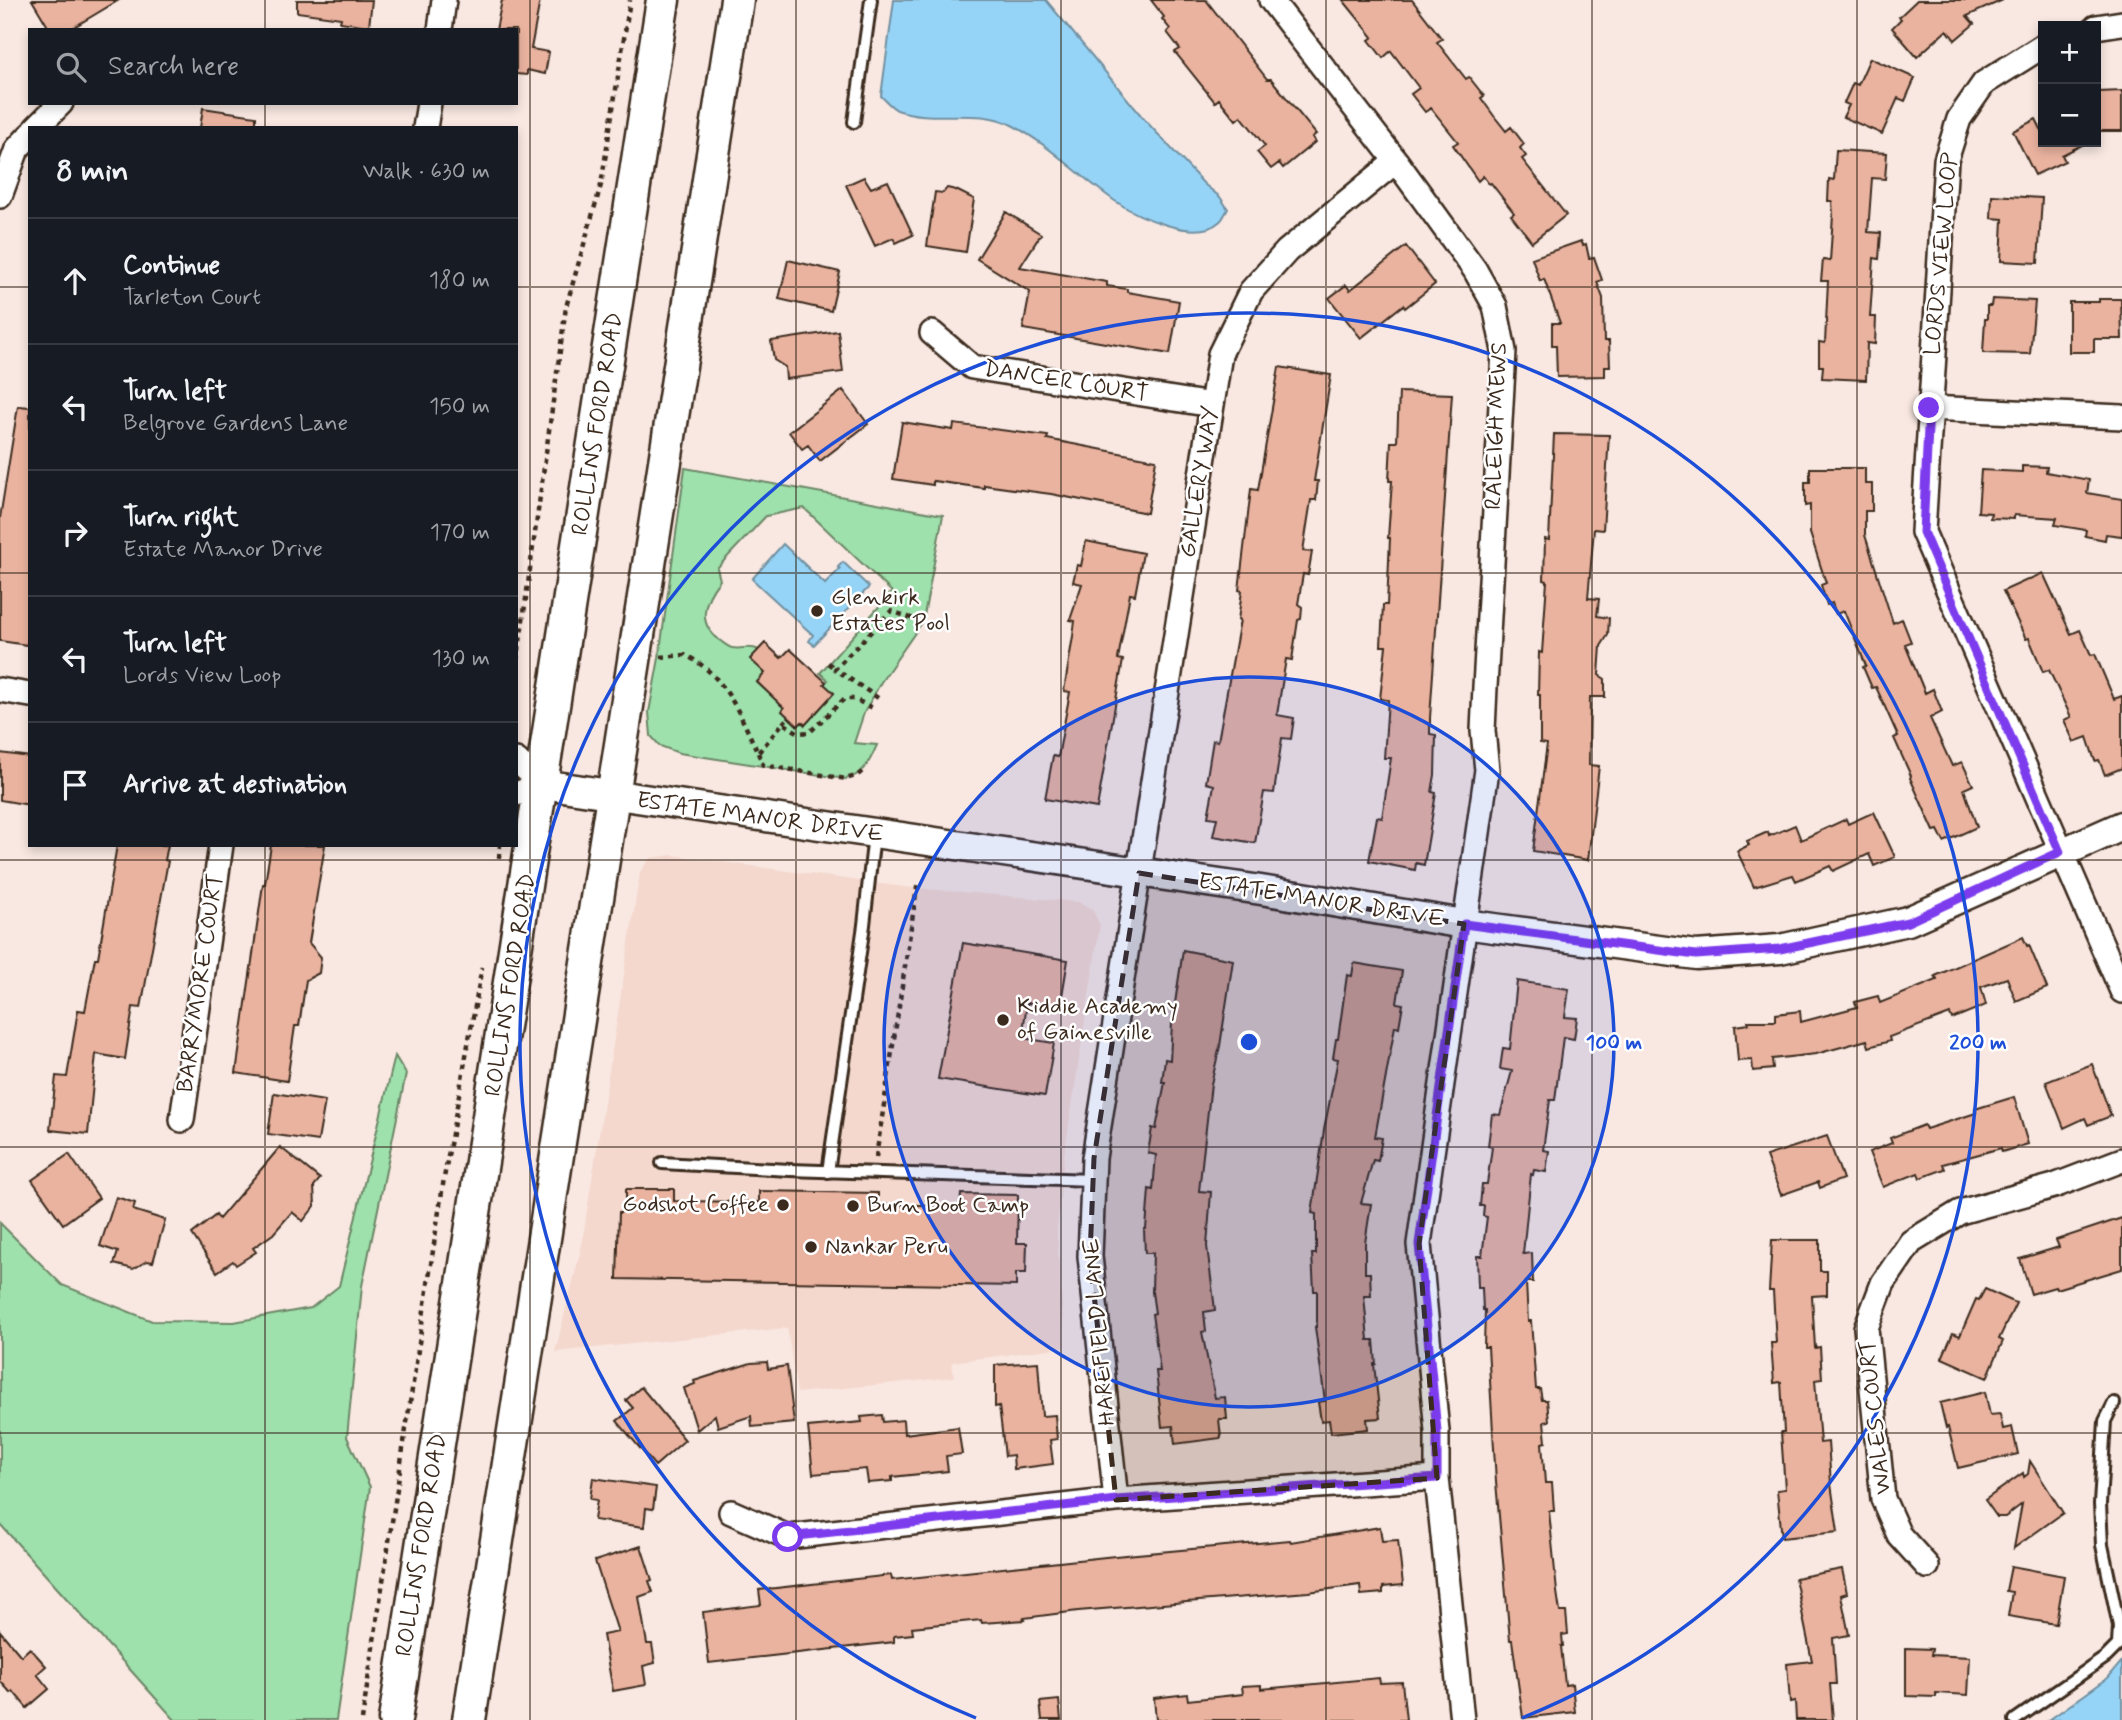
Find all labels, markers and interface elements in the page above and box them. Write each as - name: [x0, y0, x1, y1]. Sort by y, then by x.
- map controls: [2038, 21, 2101, 147]
- button: +: [2038, 21, 2101, 84]
- search box: [28, 28, 518, 105]
- icon: search: [52, 48, 90, 86]
- text: Search here: [108, 50, 239, 84]
- button: −: [2038, 84, 2101, 147]
- street label: LORDS VIEW LOOP: [1918, 151, 1966, 357]
- text: 8 min: [56, 152, 129, 191]
- text: Walk · 630 m: [363, 157, 490, 187]
- text: Continue: [123, 249, 220, 283]
- icon: ahead: [56, 262, 94, 300]
- text: 180 m: [429, 266, 490, 296]
- text: Tarleton Court: [123, 283, 261, 313]
- street label: ROLLINS FORD ROAD: [566, 310, 630, 538]
- street label: RALEIGH MEWS: [1479, 342, 1515, 510]
- street label: DANCER COURT: [982, 354, 1150, 410]
- text: Turn left: [123, 375, 227, 409]
- icon: left: [56, 388, 94, 426]
- text: 150 m: [429, 392, 490, 422]
- route end: [1913, 392, 1944, 423]
- street label: GALLERY WAY: [1173, 404, 1227, 560]
- text: Belgrove Gardens Lane: [123, 409, 348, 439]
- text: Turn right: [123, 501, 239, 535]
- icon: right: [56, 514, 94, 552]
- text: 170 m: [430, 518, 490, 548]
- text: Estate Manor Drive: [123, 535, 323, 565]
- place label: Glenkirk Estates Pool: [831, 583, 950, 639]
- marker: Glenkirk Estates Pool: [809, 603, 825, 619]
- text: Turn left: [123, 627, 227, 661]
- icon: left: [56, 640, 94, 678]
- text: 130 m: [432, 644, 490, 674]
- text: Lords View Loop: [123, 661, 281, 691]
- icon: arrive: [56, 766, 94, 804]
- text: Arrive at destination: [123, 768, 347, 802]
- street label: ESTATE MANOR DRIVE: [635, 786, 885, 850]
- street label: ESTATE MANOR DRIVE: [1196, 867, 1446, 935]
- street label: ROLLINS FORD ROAD: [479, 871, 543, 1099]
- street label: BARRYMORE COURT: [171, 872, 231, 1094]
- place label: Kiddie Academy of Gainesville: [1017, 992, 1178, 1048]
- marker: Kiddie Academy of Gainesville: [995, 1012, 1011, 1028]
- text: 100 m: [1586, 1029, 1642, 1057]
- text: 200 m: [1949, 1029, 2007, 1057]
- centre of rings: [1237, 1030, 1261, 1054]
- place label: Godshot Coffee: [622, 1190, 769, 1220]
- place label: Burn Boot Camp: [867, 1191, 1029, 1221]
- marker: Godshot Coffee: [775, 1197, 791, 1213]
- marker: Burn Boot Camp: [845, 1198, 861, 1214]
- place label: Nankar Peru: [825, 1232, 948, 1262]
- street label: HAREFIELD LANE: [1077, 1237, 1123, 1427]
- marker: Nankar Peru: [803, 1239, 819, 1255]
- street label: WALES COURT: [1853, 1338, 1899, 1496]
- street label: ROLLINS FORD ROAD: [390, 1431, 454, 1659]
- route start: [772, 1521, 803, 1552]

